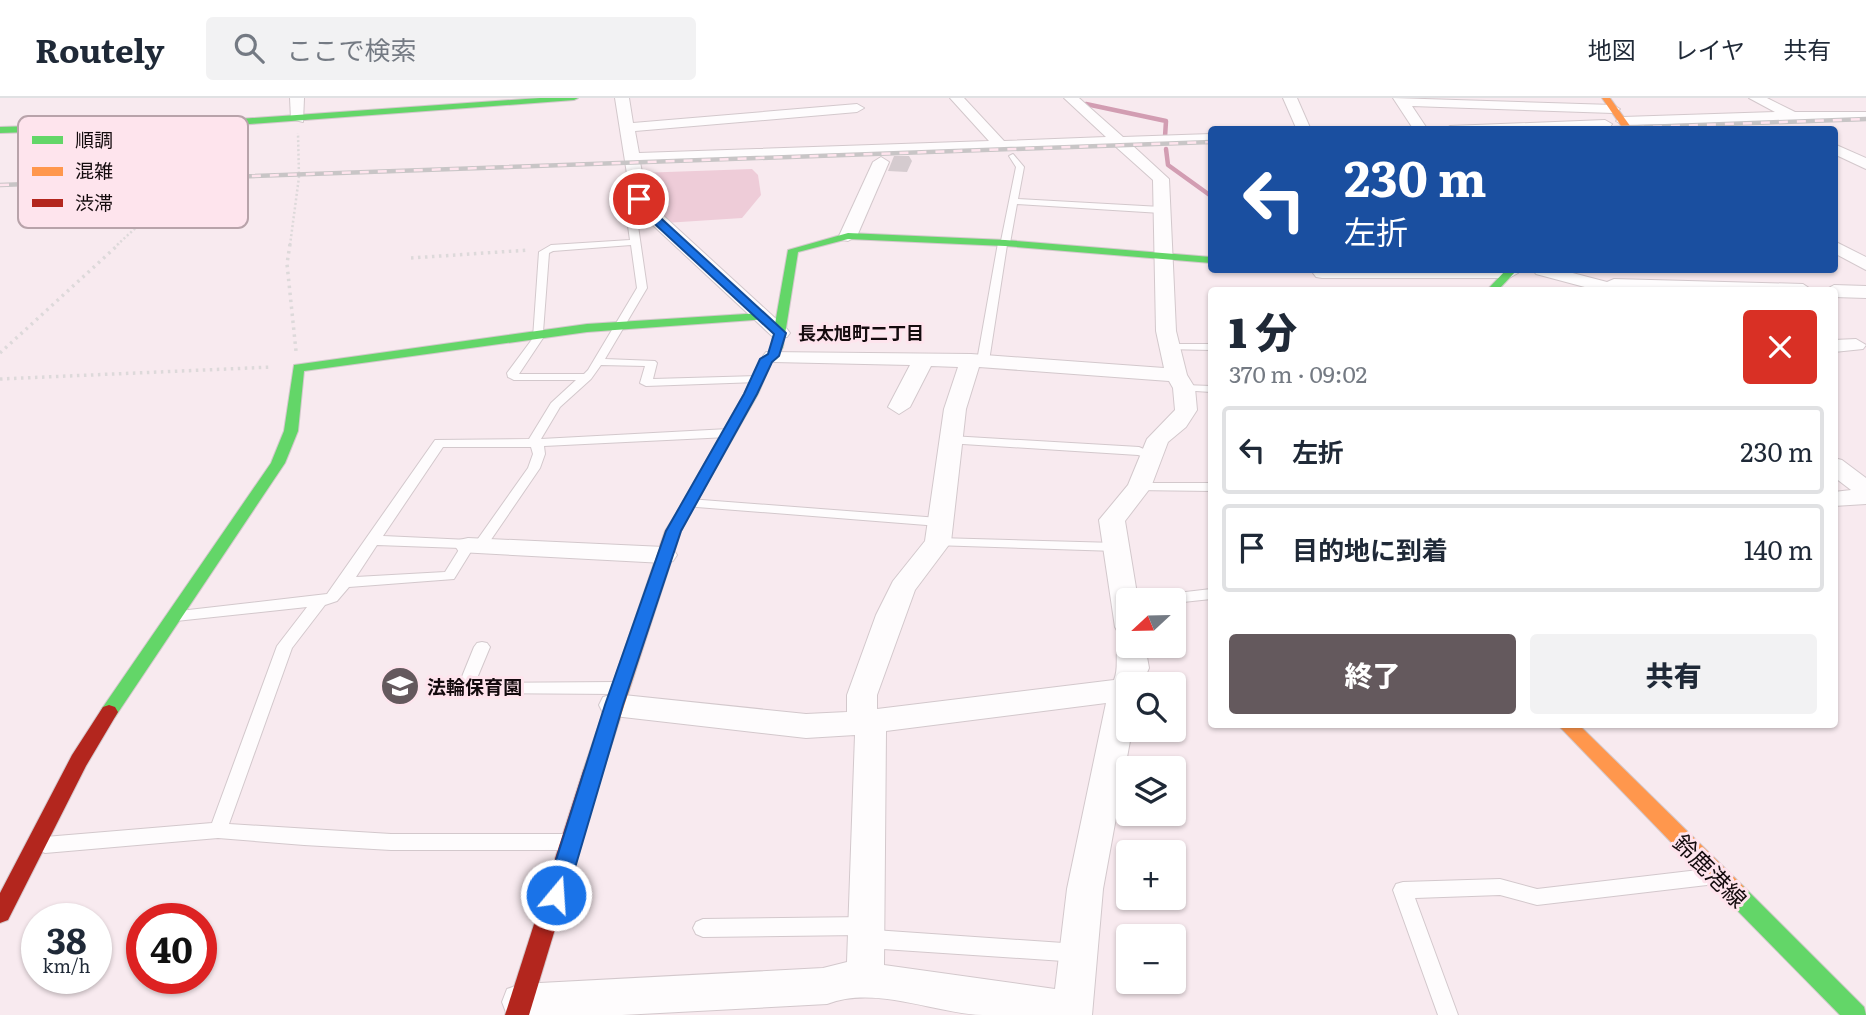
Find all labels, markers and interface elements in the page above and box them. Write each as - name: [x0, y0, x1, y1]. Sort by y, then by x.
- search box: [206, 17, 696, 80]
- text: Routely: [35, 24, 164, 73]
- icon: search: [230, 29, 268, 67]
- text: ここで検索: [286, 29, 416, 68]
- text: 地図: [1588, 31, 1636, 66]
- text: レイヤ: [1674, 31, 1745, 66]
- text: 共有: [1783, 31, 1831, 66]
- legend: [18, 116, 248, 228]
- text: 順調: [75, 125, 113, 153]
- text: 230 m: [1344, 139, 1487, 212]
- icon: left: [1229, 154, 1320, 245]
- text: 混雑: [75, 156, 113, 184]
- pin: [609, 169, 669, 229]
- icon: arrive: [620, 180, 658, 218]
- text: 渋滞: [75, 188, 113, 216]
- text: 左折: [1344, 206, 1408, 254]
- text: 1 分: [1229, 299, 1297, 361]
- button: close: [1743, 310, 1817, 384]
- district label: 長太旭町二丁目: [798, 319, 924, 346]
- text: 370 m · 09:02: [1229, 356, 1367, 390]
- icon: left: [1233, 431, 1271, 469]
- text: 左折: [1292, 431, 1344, 470]
- text: 230 m: [1740, 431, 1813, 470]
- icon: arrive: [1233, 529, 1271, 567]
- text: 目的地に到着: [1292, 529, 1448, 568]
- text: 140 m: [1744, 529, 1813, 568]
- north arrow: [1116, 588, 1186, 658]
- map controls: [1116, 588, 1186, 994]
- button: 終了: [1229, 634, 1516, 714]
- button: 共有: [1530, 634, 1817, 714]
- school or university icon: 法輪保育園: [379, 665, 421, 707]
- place label: 法輪保育園: [427, 672, 522, 700]
- button: search: [1116, 672, 1186, 742]
- button: layers: [1116, 756, 1186, 826]
- street label: 鈴鹿港線: [1666, 825, 1756, 915]
- button: +: [1116, 840, 1186, 910]
- position arrow: [519, 858, 593, 932]
- speed limit sign: 40: [126, 903, 217, 994]
- text: 38: [46, 913, 87, 965]
- button: −: [1116, 924, 1186, 994]
- text: km/h: [43, 952, 90, 979]

